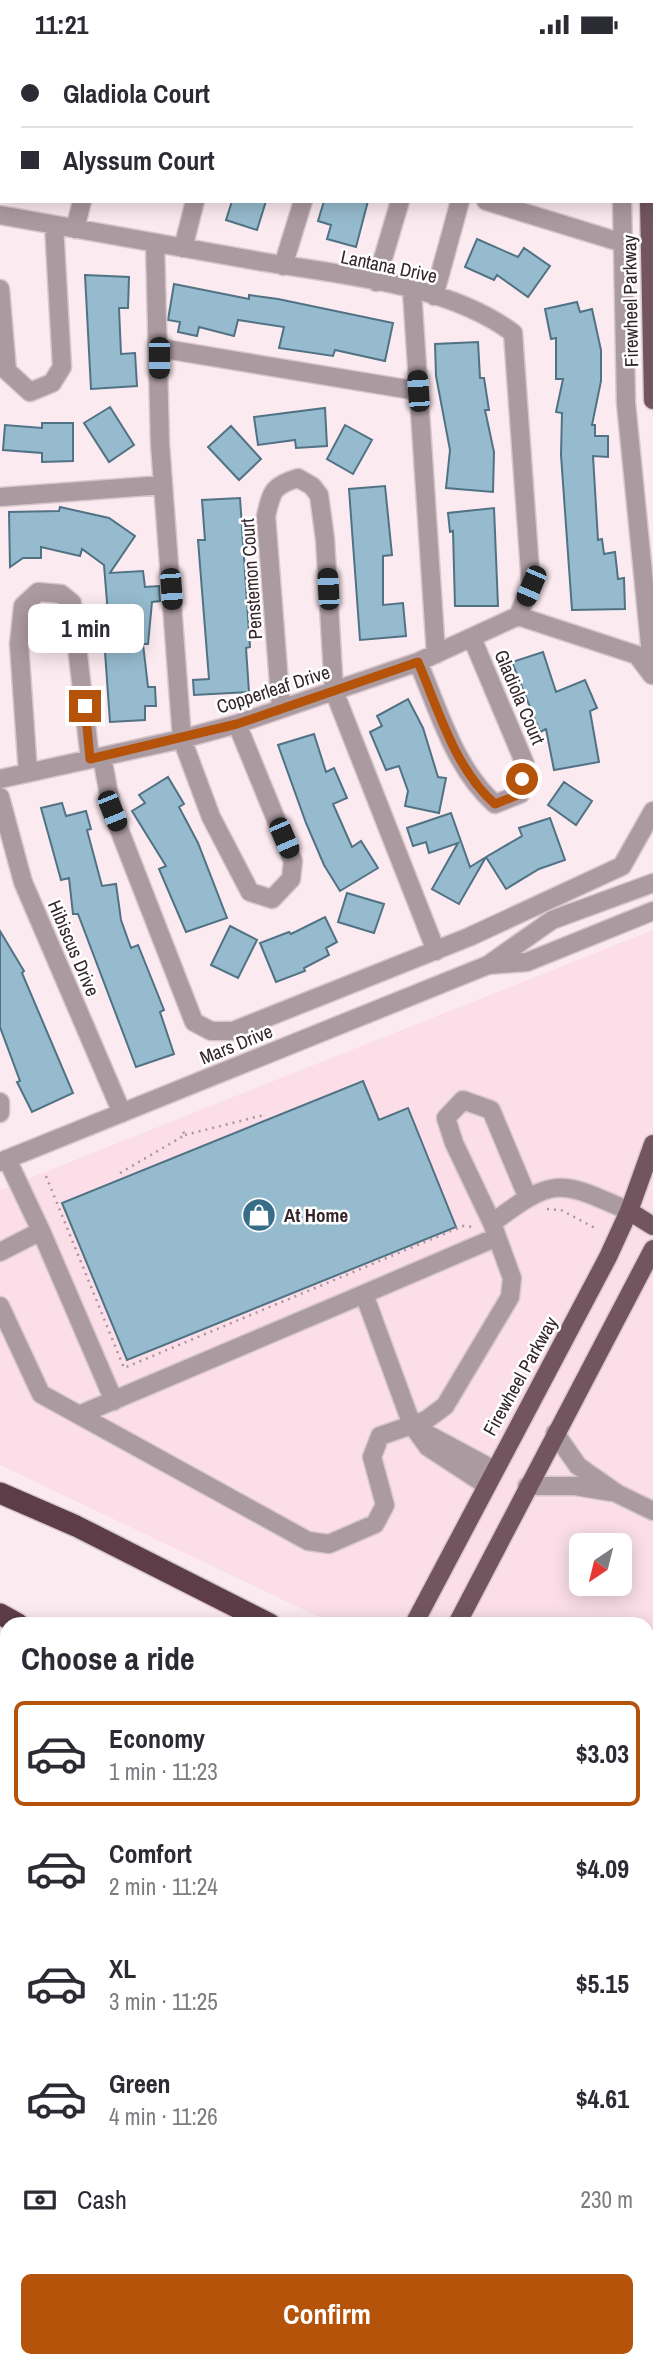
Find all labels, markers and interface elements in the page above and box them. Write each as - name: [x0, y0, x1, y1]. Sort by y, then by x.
- text: 11:21: [35, 7, 88, 42]
- text: Gladiola Court: [63, 76, 210, 111]
- text: Alyssum Court: [63, 143, 215, 178]
- street label: Firewheel Parkway: [616, 234, 644, 367]
- street label: Lantana Drive: [338, 243, 440, 289]
- car: [149, 337, 170, 379]
- car: [407, 369, 430, 413]
- street label: Penstemon Court: [234, 517, 268, 640]
- car: [514, 563, 549, 609]
- car: [160, 567, 183, 611]
- car: [317, 567, 340, 611]
- callout: 1 min: [27, 605, 143, 653]
- text: 1 min: [61, 613, 111, 644]
- street label: Gladiola Court: [488, 646, 552, 749]
- street label: Copperleaf Drive: [213, 658, 333, 720]
- route end: [69, 690, 101, 722]
- route start: [506, 763, 538, 795]
- car: [95, 788, 130, 834]
- car: [267, 815, 302, 861]
- street label: Hibiscus Drive: [42, 896, 106, 1000]
- street label: Mars Drive: [196, 1018, 276, 1070]
- shop icon: At Home: [240, 1196, 278, 1234]
- place label: At Home: [284, 1202, 348, 1228]
- street label: Firewheel Parkway: [477, 1312, 564, 1440]
- north arrow: [569, 1533, 632, 1596]
- map controls: [569, 1533, 632, 1596]
- text: Choose a ride: [21, 1637, 195, 1680]
- text: Economy: [109, 1721, 205, 1756]
- icon: car: [25, 1722, 88, 1785]
- text: $3.03: [576, 1736, 629, 1771]
- text: 1 min · 11:23: [109, 1756, 218, 1787]
- text: Comfort: [109, 1836, 192, 1871]
- icon: car: [25, 1837, 88, 1900]
- text: $4.09: [576, 1851, 629, 1886]
- text: 2 min · 11:24: [109, 1871, 218, 1902]
- text: XL: [109, 1951, 136, 1986]
- icon: car: [25, 1952, 88, 2015]
- text: $5.15: [576, 1966, 629, 2001]
- text: 3 min · 11:25: [109, 1986, 218, 2017]
- text: Green: [109, 2066, 171, 2101]
- icon: car: [25, 2067, 88, 2130]
- text: $4.61: [576, 2081, 629, 2116]
- text: 4 min · 11:26: [109, 2101, 218, 2132]
- icon: cash: [21, 2181, 59, 2219]
- text: Cash: [77, 2182, 127, 2217]
- text: 230 m: [581, 2184, 633, 2215]
- button: Confirm: [21, 2274, 633, 2354]

